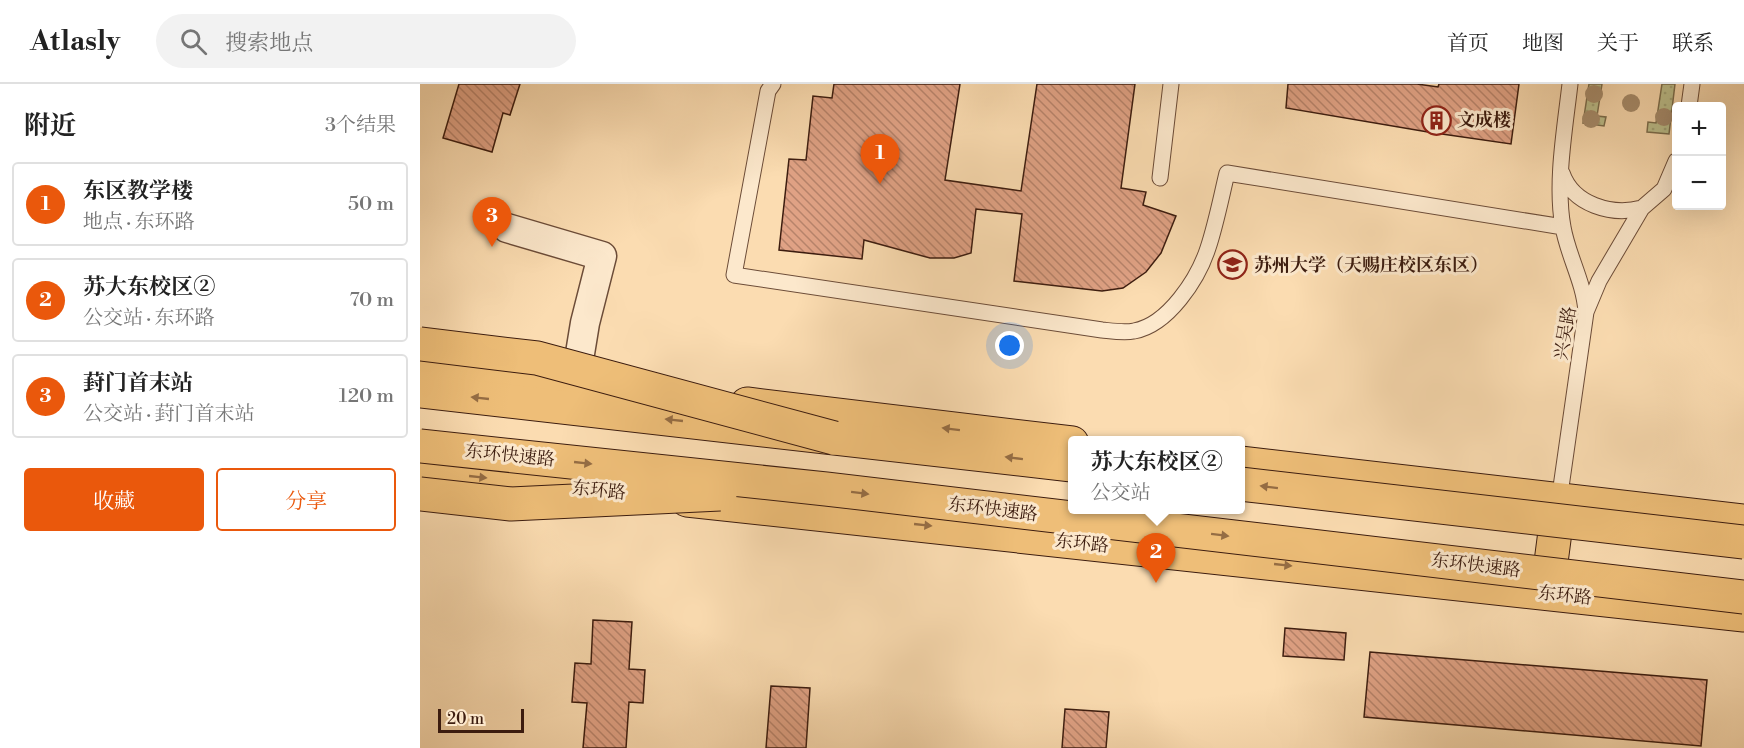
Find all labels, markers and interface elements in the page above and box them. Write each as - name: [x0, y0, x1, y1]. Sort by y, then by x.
- search box: [156, 14, 576, 68]
- text: Atlasly: [30, 24, 120, 59]
- icon: search: [177, 25, 210, 58]
- text: 搜索地点: [225, 30, 313, 57]
- text: 首页: [1447, 31, 1489, 57]
- text: 地图: [1522, 31, 1564, 57]
- text: 关于: [1597, 31, 1639, 57]
- text: 联系: [1672, 31, 1714, 57]
- map controls: [1672, 102, 1726, 210]
- button: +: [1672, 102, 1726, 156]
- building icon: 文成楼: [1420, 104, 1452, 136]
- place label: 文成楼: [1457, 109, 1511, 132]
- text: 附近: [24, 110, 76, 142]
- text: 3个结果: [325, 113, 396, 138]
- pin: 1: [860, 135, 900, 184]
- button: −: [1672, 156, 1726, 210]
- text: 东区教学楼: [83, 178, 193, 205]
- text: 1: [41, 192, 50, 217]
- text: 50 m: [348, 192, 394, 217]
- pin: 3: [472, 198, 512, 247]
- text: 地点 · 东环路: [83, 210, 195, 235]
- school or university icon: 苏州大学（天赐庄校区东区）: [1217, 249, 1249, 281]
- place label: 苏州大学（天赐庄校区东区）: [1254, 254, 1488, 277]
- text: 苏大东校区②: [83, 274, 215, 301]
- text: 2: [39, 288, 52, 313]
- text: 70 m: [350, 288, 394, 313]
- street label: 兴吴路: [1549, 305, 1582, 362]
- text: 公交站 · 东环路: [83, 306, 215, 331]
- your location: [995, 331, 1024, 360]
- text: 葑门首末站: [83, 370, 193, 397]
- text: 3: [39, 384, 52, 409]
- text: 120 m: [339, 384, 394, 409]
- one-way arrow: [471, 393, 490, 403]
- text: 公交站 · 葑门首末站: [83, 402, 255, 427]
- one-way arrow: [664, 415, 683, 425]
- one-way arrow: [942, 424, 961, 433]
- popup: [1068, 436, 1245, 514]
- street label: 东环快速路: [464, 439, 556, 472]
- text: 苏大东校区②: [1090, 449, 1223, 476]
- one-way arrow: [1004, 454, 1023, 463]
- one-way arrow: [573, 458, 592, 468]
- button: 收藏: [24, 468, 204, 531]
- button: 分享: [216, 468, 396, 531]
- one-way arrow: [469, 472, 488, 482]
- street label: 东环路: [571, 476, 627, 505]
- text: 公交站: [1090, 481, 1150, 506]
- one-way arrow: [1259, 483, 1278, 492]
- one-way arrow: [851, 488, 870, 498]
- street label: 东环快速路: [947, 493, 1039, 526]
- one-way arrow: [913, 520, 932, 530]
- street label: 东环路: [1054, 529, 1110, 558]
- one-way arrow: [1211, 531, 1230, 540]
- pin: 2: [1136, 534, 1176, 583]
- street label: 东环快速路: [1430, 549, 1522, 582]
- one-way arrow: [1274, 560, 1293, 569]
- street label: 东环路: [1537, 581, 1593, 610]
- scale bar: [438, 706, 524, 734]
- text: 20 m: [447, 709, 484, 729]

